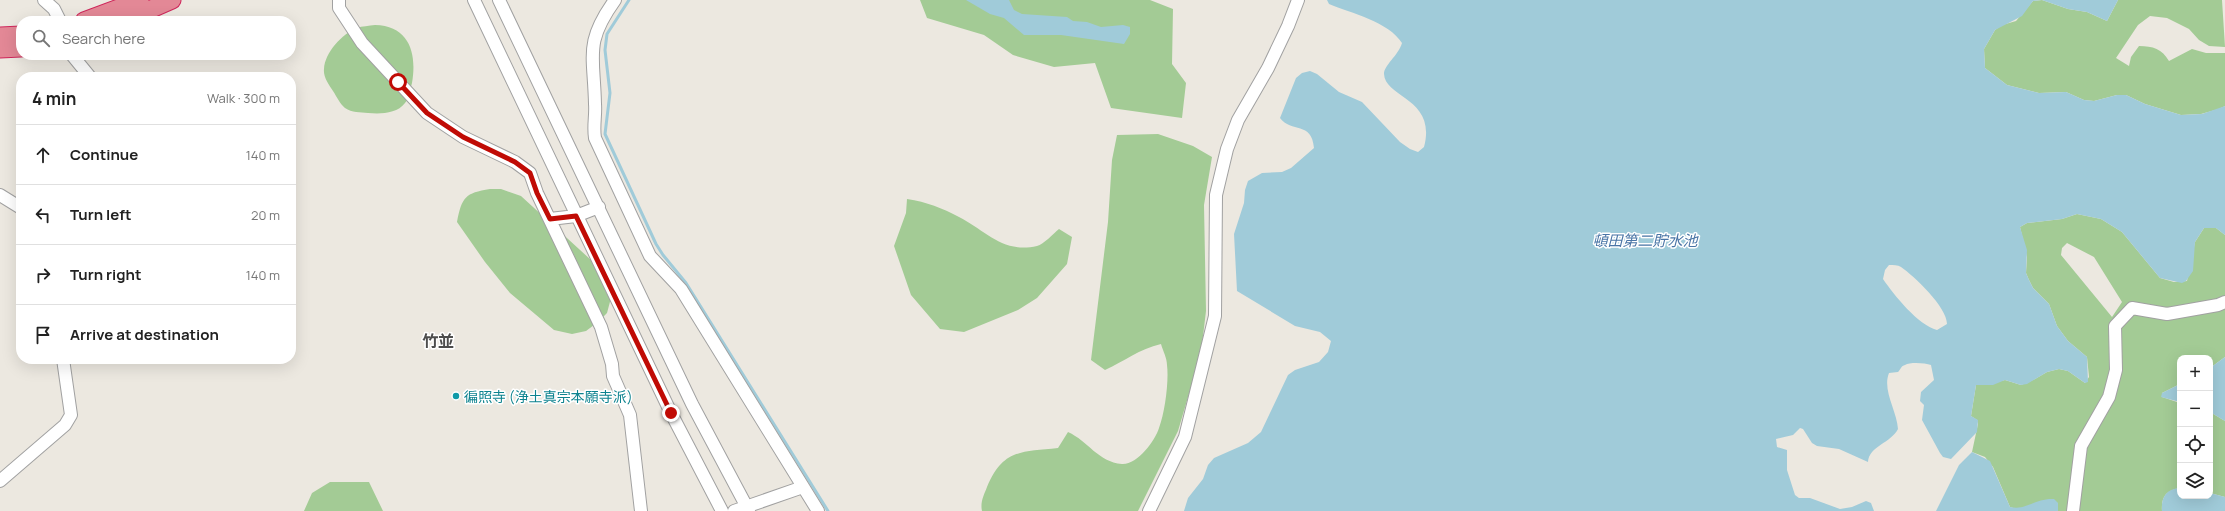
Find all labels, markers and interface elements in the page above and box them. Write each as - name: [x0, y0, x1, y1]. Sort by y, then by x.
- search box: [16, 16, 296, 60]
- icon: search: [30, 27, 52, 49]
- text: Search here: [62, 28, 145, 49]
- route start: [389, 73, 407, 91]
- text: 4 min: [32, 87, 76, 110]
- text: Walk · 300 m: [207, 89, 280, 107]
- icon: ahead: [32, 144, 54, 166]
- text: Continue: [70, 144, 138, 165]
- text: 140 m: [246, 146, 280, 164]
- icon: left: [32, 204, 54, 226]
- text: Turn left: [70, 204, 132, 225]
- text: 20 m: [251, 206, 280, 224]
- water label: 頓田第二貯水池: [1592, 230, 1699, 251]
- icon: right: [32, 264, 54, 286]
- text: Turn right: [70, 264, 141, 285]
- text: 140 m: [246, 266, 280, 284]
- icon: arrive: [32, 324, 54, 346]
- text: Arrive at destination: [70, 324, 219, 345]
- district label: 竹並: [422, 330, 454, 352]
- map controls: [2177, 355, 2213, 499]
- button: +: [2177, 355, 2213, 391]
- place label: 徧照寺 (浄土真宗本願寺派): [464, 387, 633, 406]
- marker: 徧照寺 (浄土真宗本願寺派): [451, 391, 461, 401]
- button: −: [2177, 391, 2213, 427]
- route end: [662, 404, 680, 422]
- button: locate: [2177, 427, 2213, 463]
- button: layers: [2177, 463, 2213, 499]

